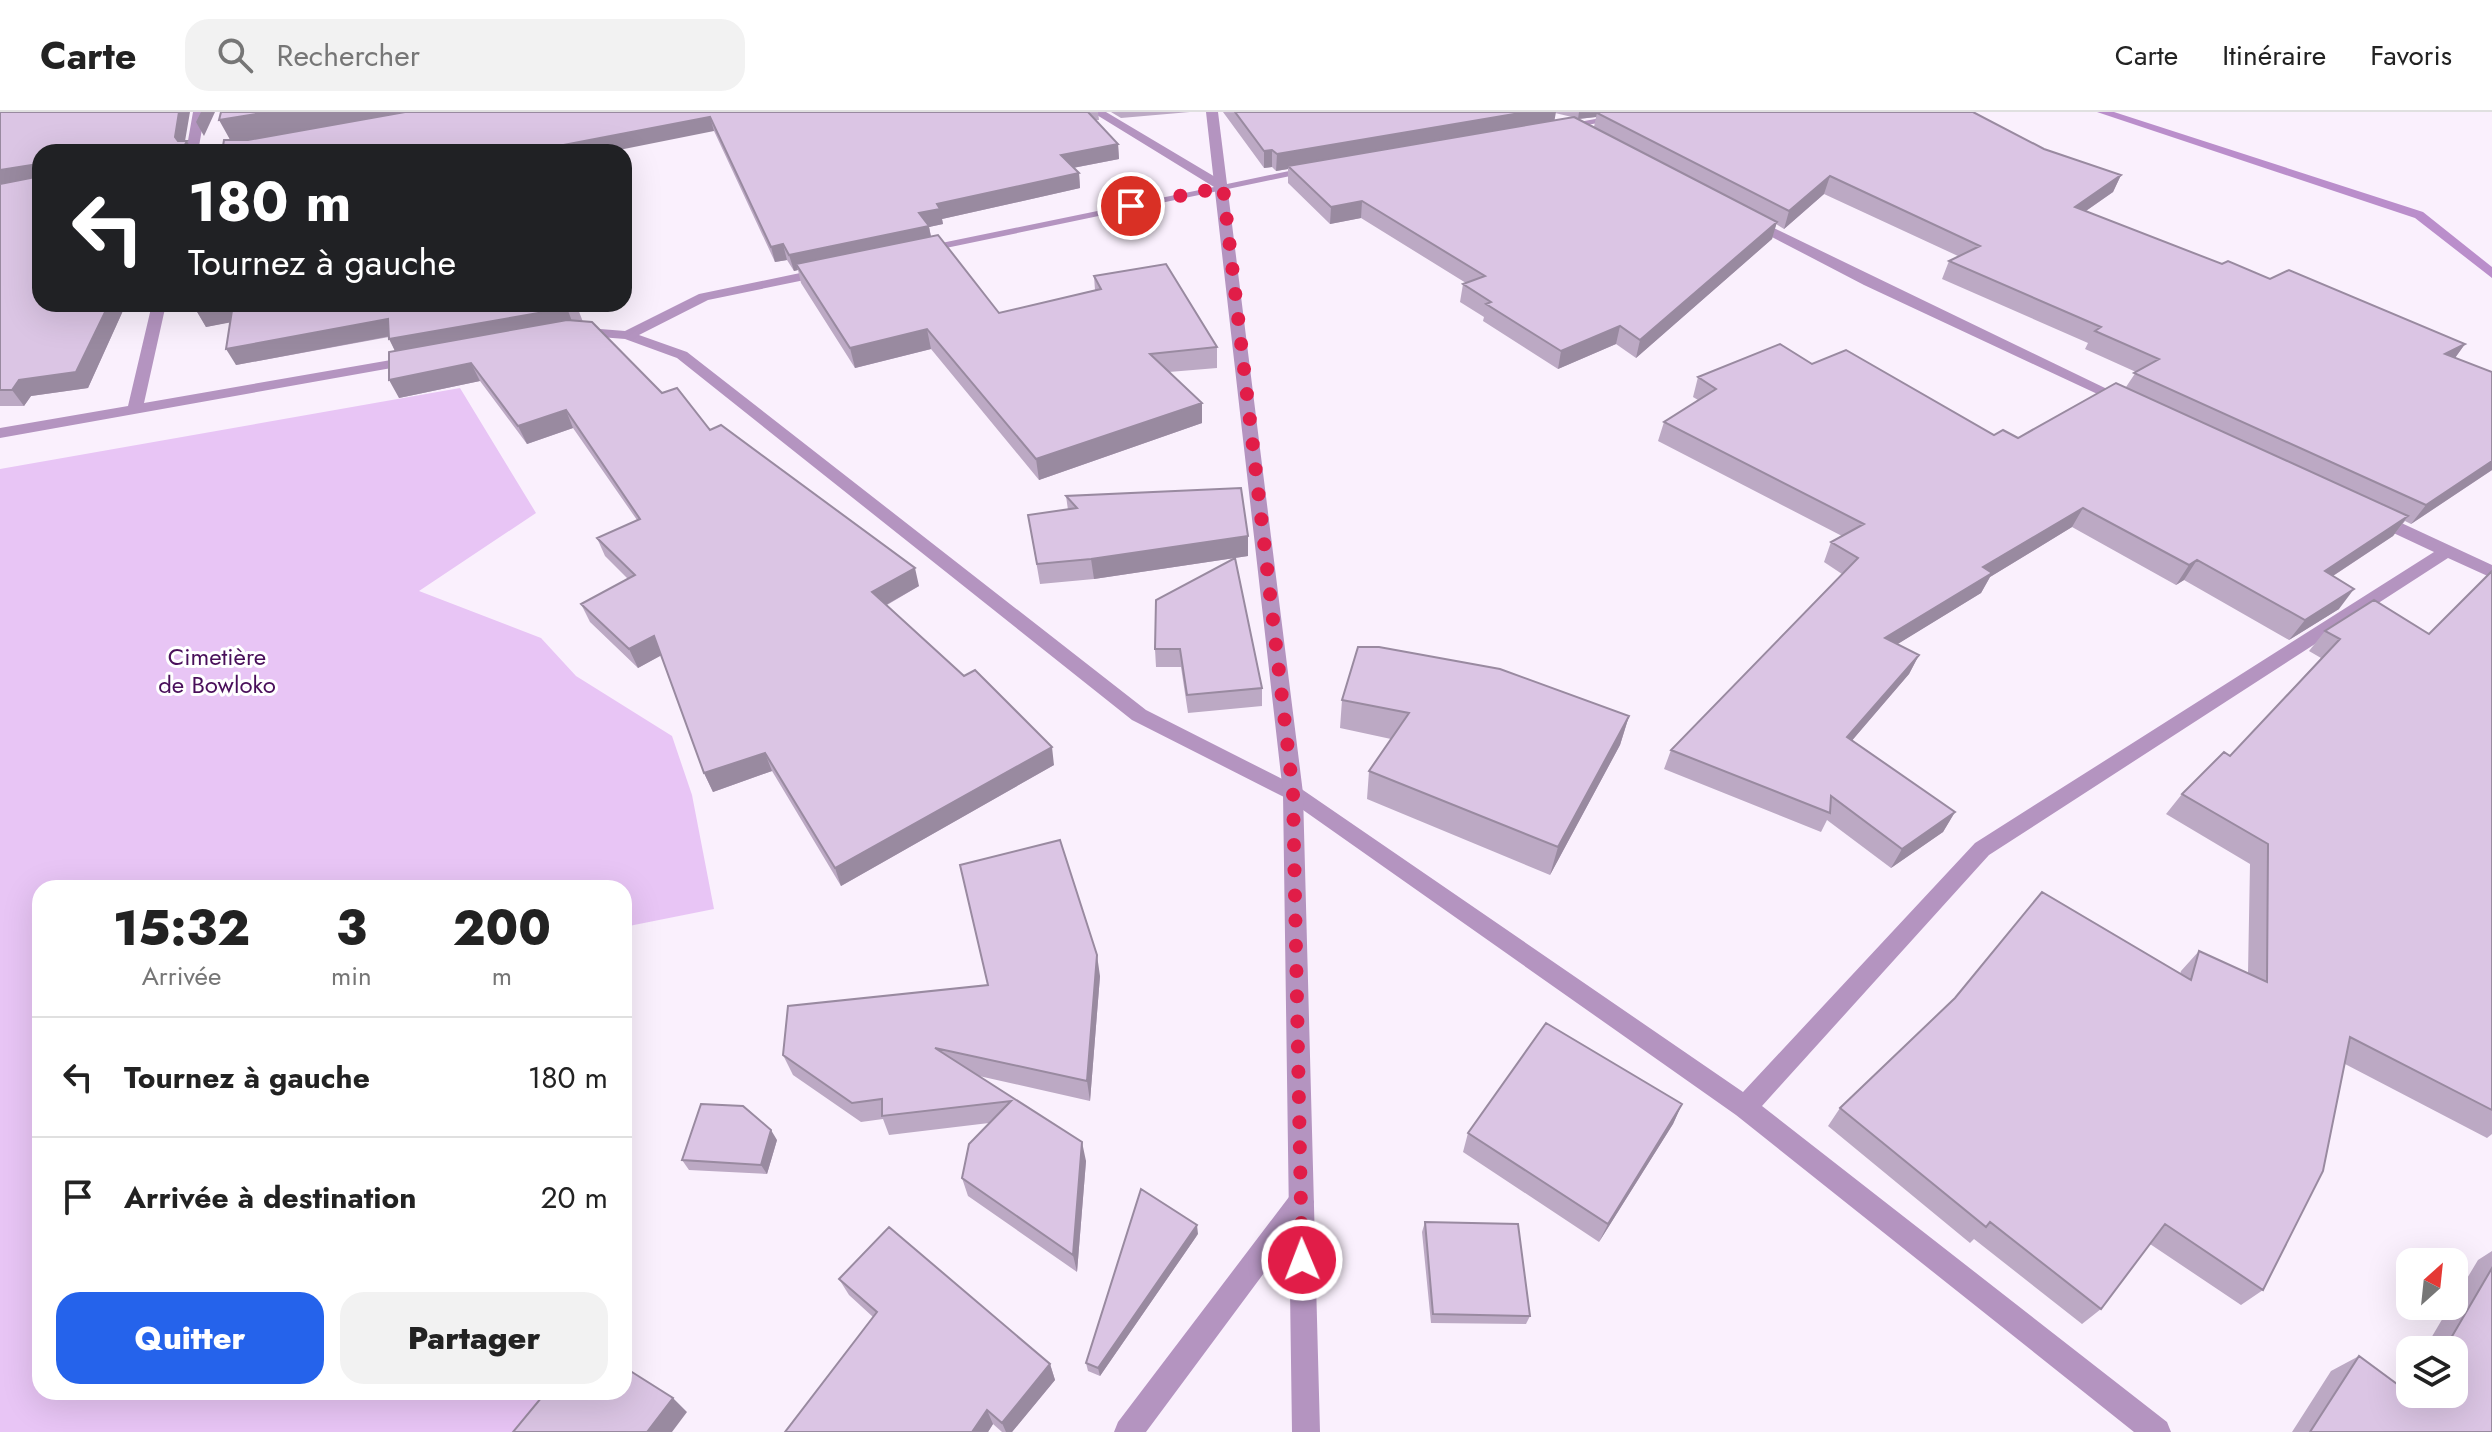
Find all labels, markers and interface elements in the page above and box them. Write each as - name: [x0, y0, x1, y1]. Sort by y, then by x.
- search box: [185, 19, 745, 91]
- text: Carte: [40, 28, 137, 83]
- icon: search: [213, 33, 257, 77]
- text: Rechercher: [277, 34, 420, 77]
- text: Carte: [2115, 35, 2178, 76]
- text: Itinéraire: [2222, 35, 2326, 76]
- text: Favoris: [2370, 35, 2452, 76]
- text: 180 m: [188, 161, 351, 242]
- pin: [1097, 172, 1165, 240]
- icon: left: [56, 176, 160, 280]
- icon: arrive: [1109, 184, 1153, 228]
- text: Tournez à gauche: [188, 236, 456, 288]
- park label: Cimetière de Bowloko: [158, 639, 276, 702]
- text: 15:32: [113, 894, 250, 963]
- text: 3: [336, 894, 367, 963]
- text: 200: [453, 894, 551, 963]
- text: Arrivée: [142, 957, 221, 995]
- text: min: [331, 957, 372, 995]
- text: m: [492, 957, 512, 995]
- icon: left: [56, 1055, 100, 1099]
- text: Tournez à gauche: [124, 1056, 370, 1099]
- text: 180 m: [528, 1056, 608, 1099]
- icon: arrive: [56, 1175, 100, 1219]
- text: Arrivée à destination: [124, 1176, 416, 1219]
- text: 20 m: [541, 1176, 608, 1219]
- position arrow: [1260, 1218, 1344, 1302]
- north arrow: [2396, 1248, 2468, 1320]
- map controls: [2396, 1248, 2468, 1408]
- button: Quitter: [56, 1292, 324, 1384]
- button: Partager: [340, 1292, 608, 1384]
- button: layers: [2396, 1336, 2468, 1408]

